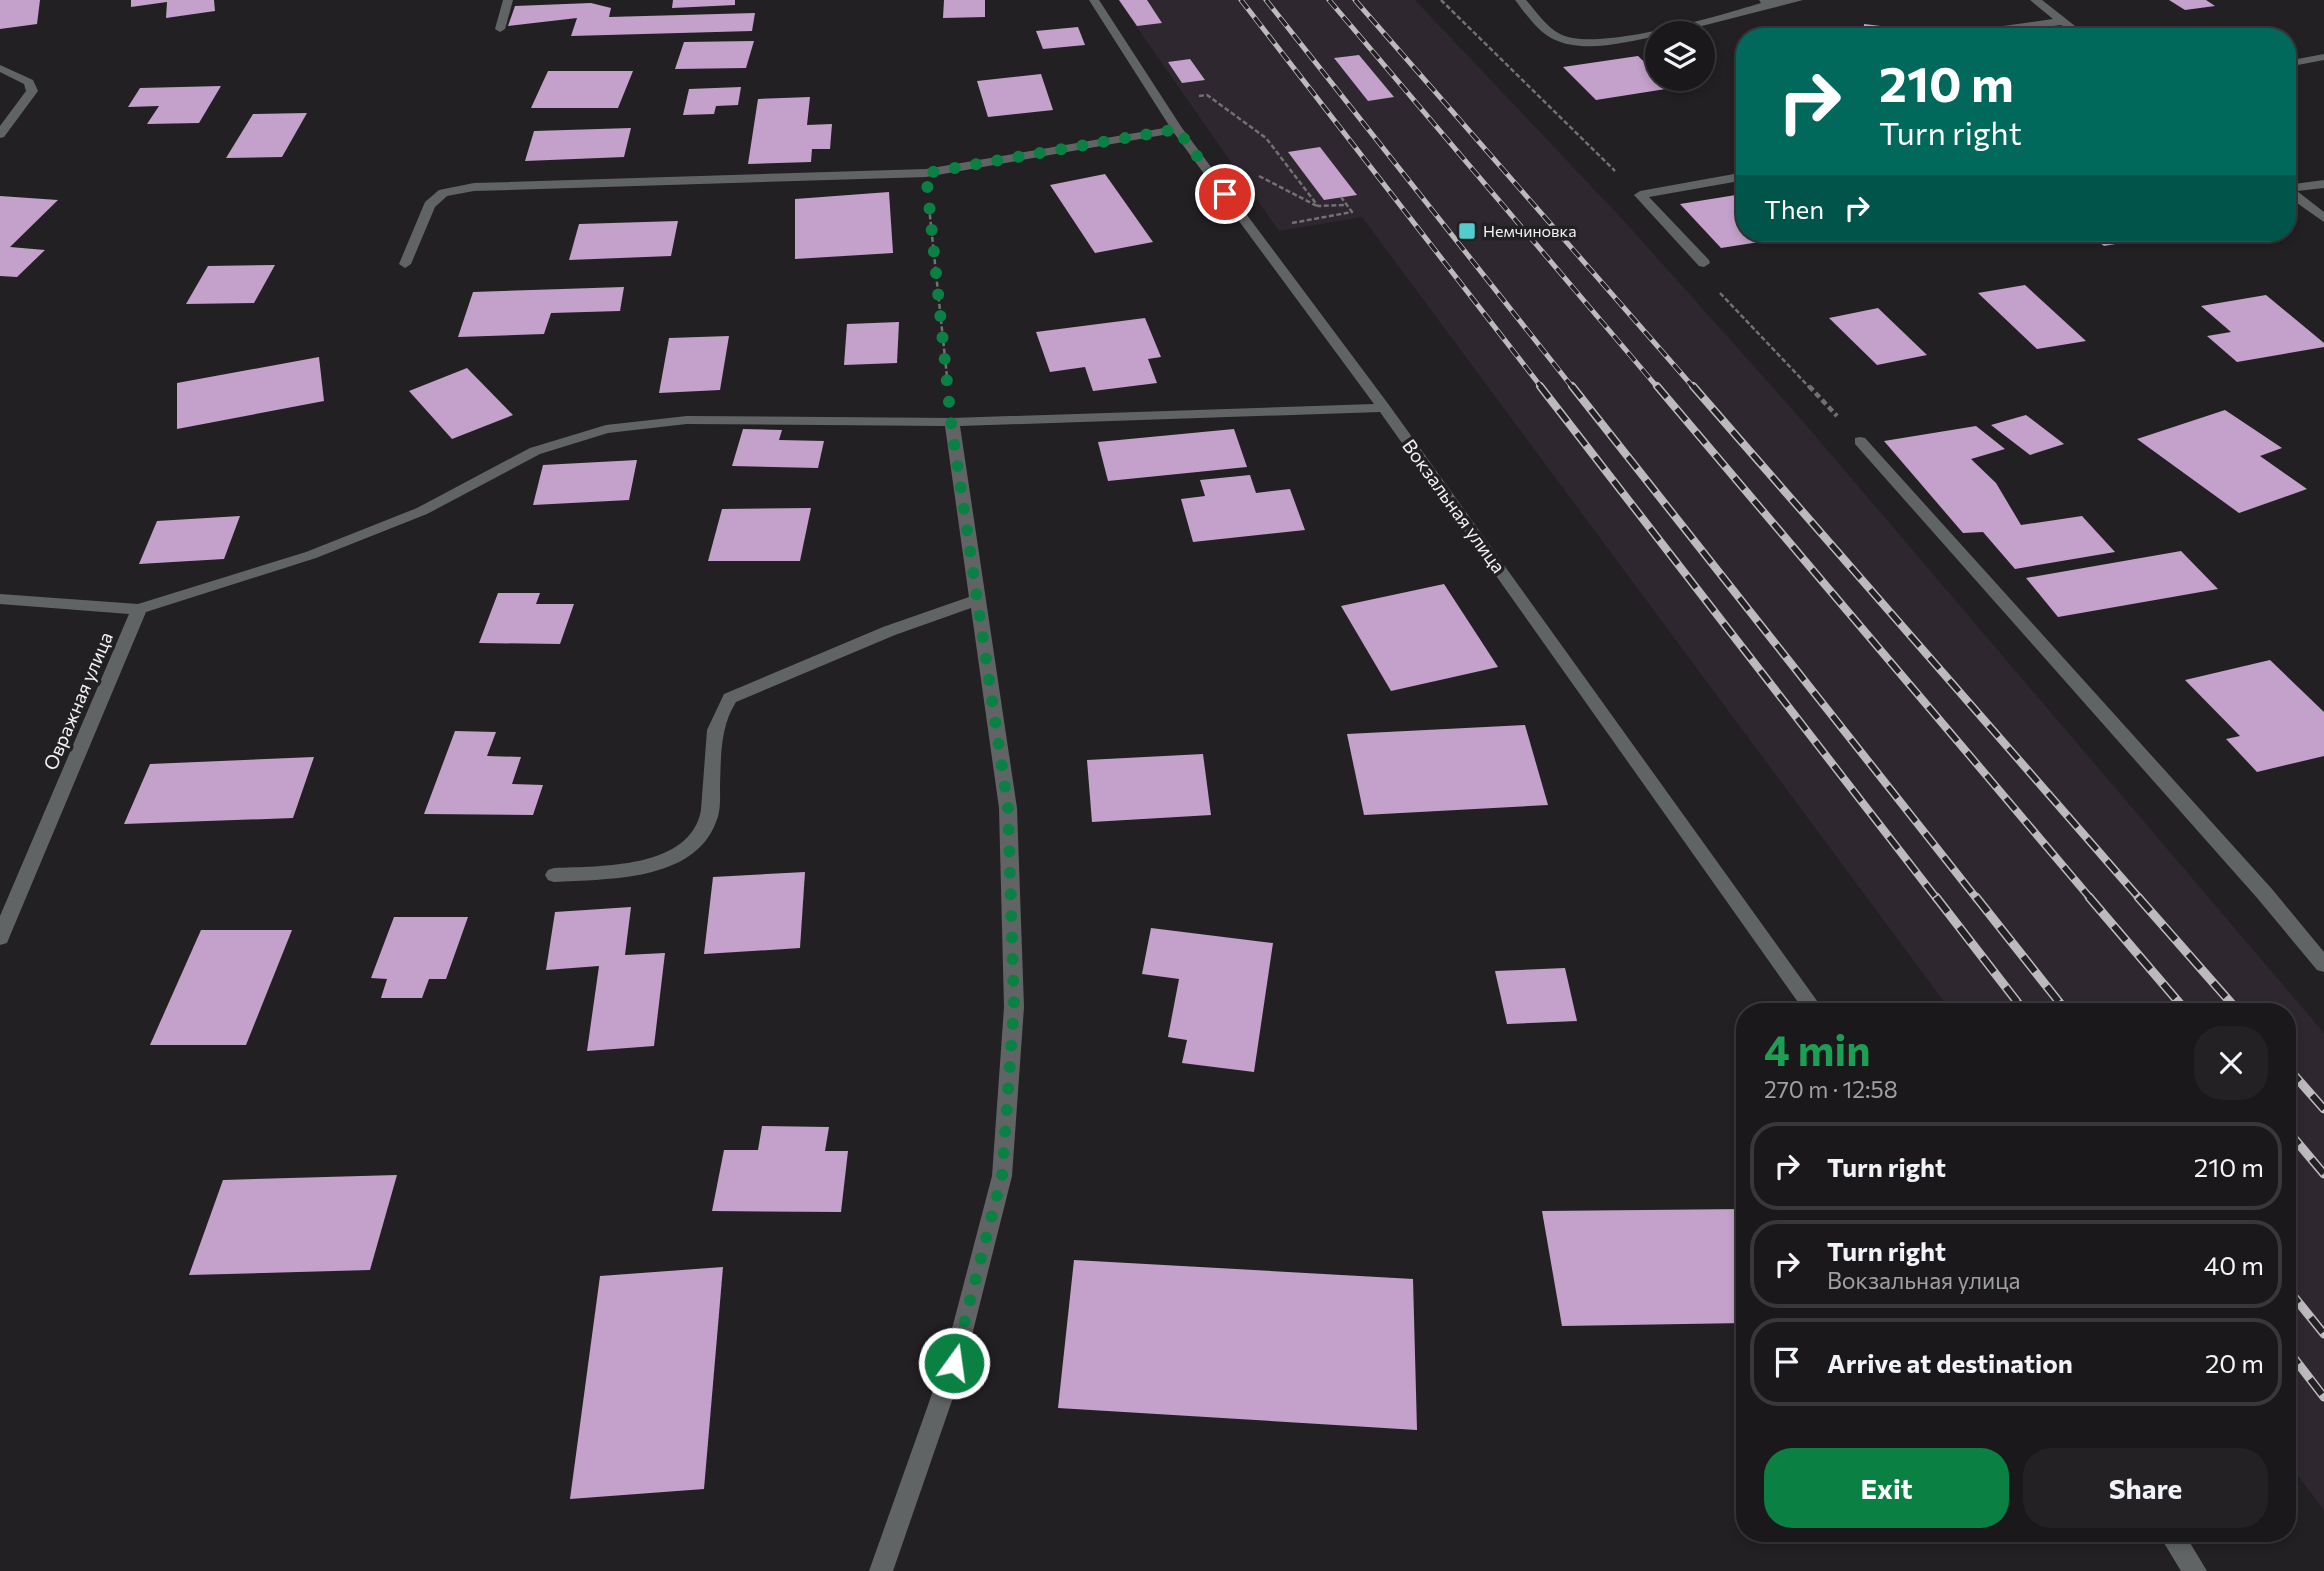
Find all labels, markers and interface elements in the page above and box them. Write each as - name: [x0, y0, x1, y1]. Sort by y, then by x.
- map controls: [1645, 21, 1715, 91]
- button: layers: [1645, 21, 1715, 91]
- text: 210 m: [1879, 52, 2014, 112]
- icon: right: [1764, 56, 1855, 147]
- text: Turn right: [1879, 112, 2022, 152]
- pin: [1195, 164, 1255, 224]
- icon: arrive: [1206, 175, 1244, 213]
- icon: right: [1838, 189, 1876, 227]
- text: Then: [1764, 193, 1824, 224]
- marker: Немчиновка: [1457, 221, 1477, 241]
- place label: Немчиновка: [1483, 221, 1576, 240]
- street label: Вокзальная улица: [1398, 434, 1511, 577]
- street label: Овражная улица: [38, 628, 117, 773]
- text: 4 min: [1764, 1023, 1870, 1075]
- button: close: [2194, 1026, 2268, 1100]
- text: 270 m · 12:58: [1764, 1075, 1898, 1103]
- icon: right: [1768, 1147, 1806, 1185]
- text: Turn right: [1827, 1151, 1946, 1182]
- text: 210 m: [2194, 1151, 2264, 1182]
- text: Turn right: [1827, 1235, 1946, 1266]
- icon: right: [1768, 1245, 1806, 1283]
- text: 40 m: [2204, 1249, 2264, 1280]
- text: Вокзальная улица: [1827, 1266, 2020, 1294]
- position arrow: [917, 1326, 991, 1400]
- icon: arrive: [1768, 1343, 1806, 1381]
- text: Arrive at destination: [1827, 1347, 2073, 1378]
- text: 20 m: [2205, 1347, 2264, 1378]
- button: Exit: [1764, 1448, 2009, 1528]
- button: Share: [2023, 1448, 2268, 1528]

